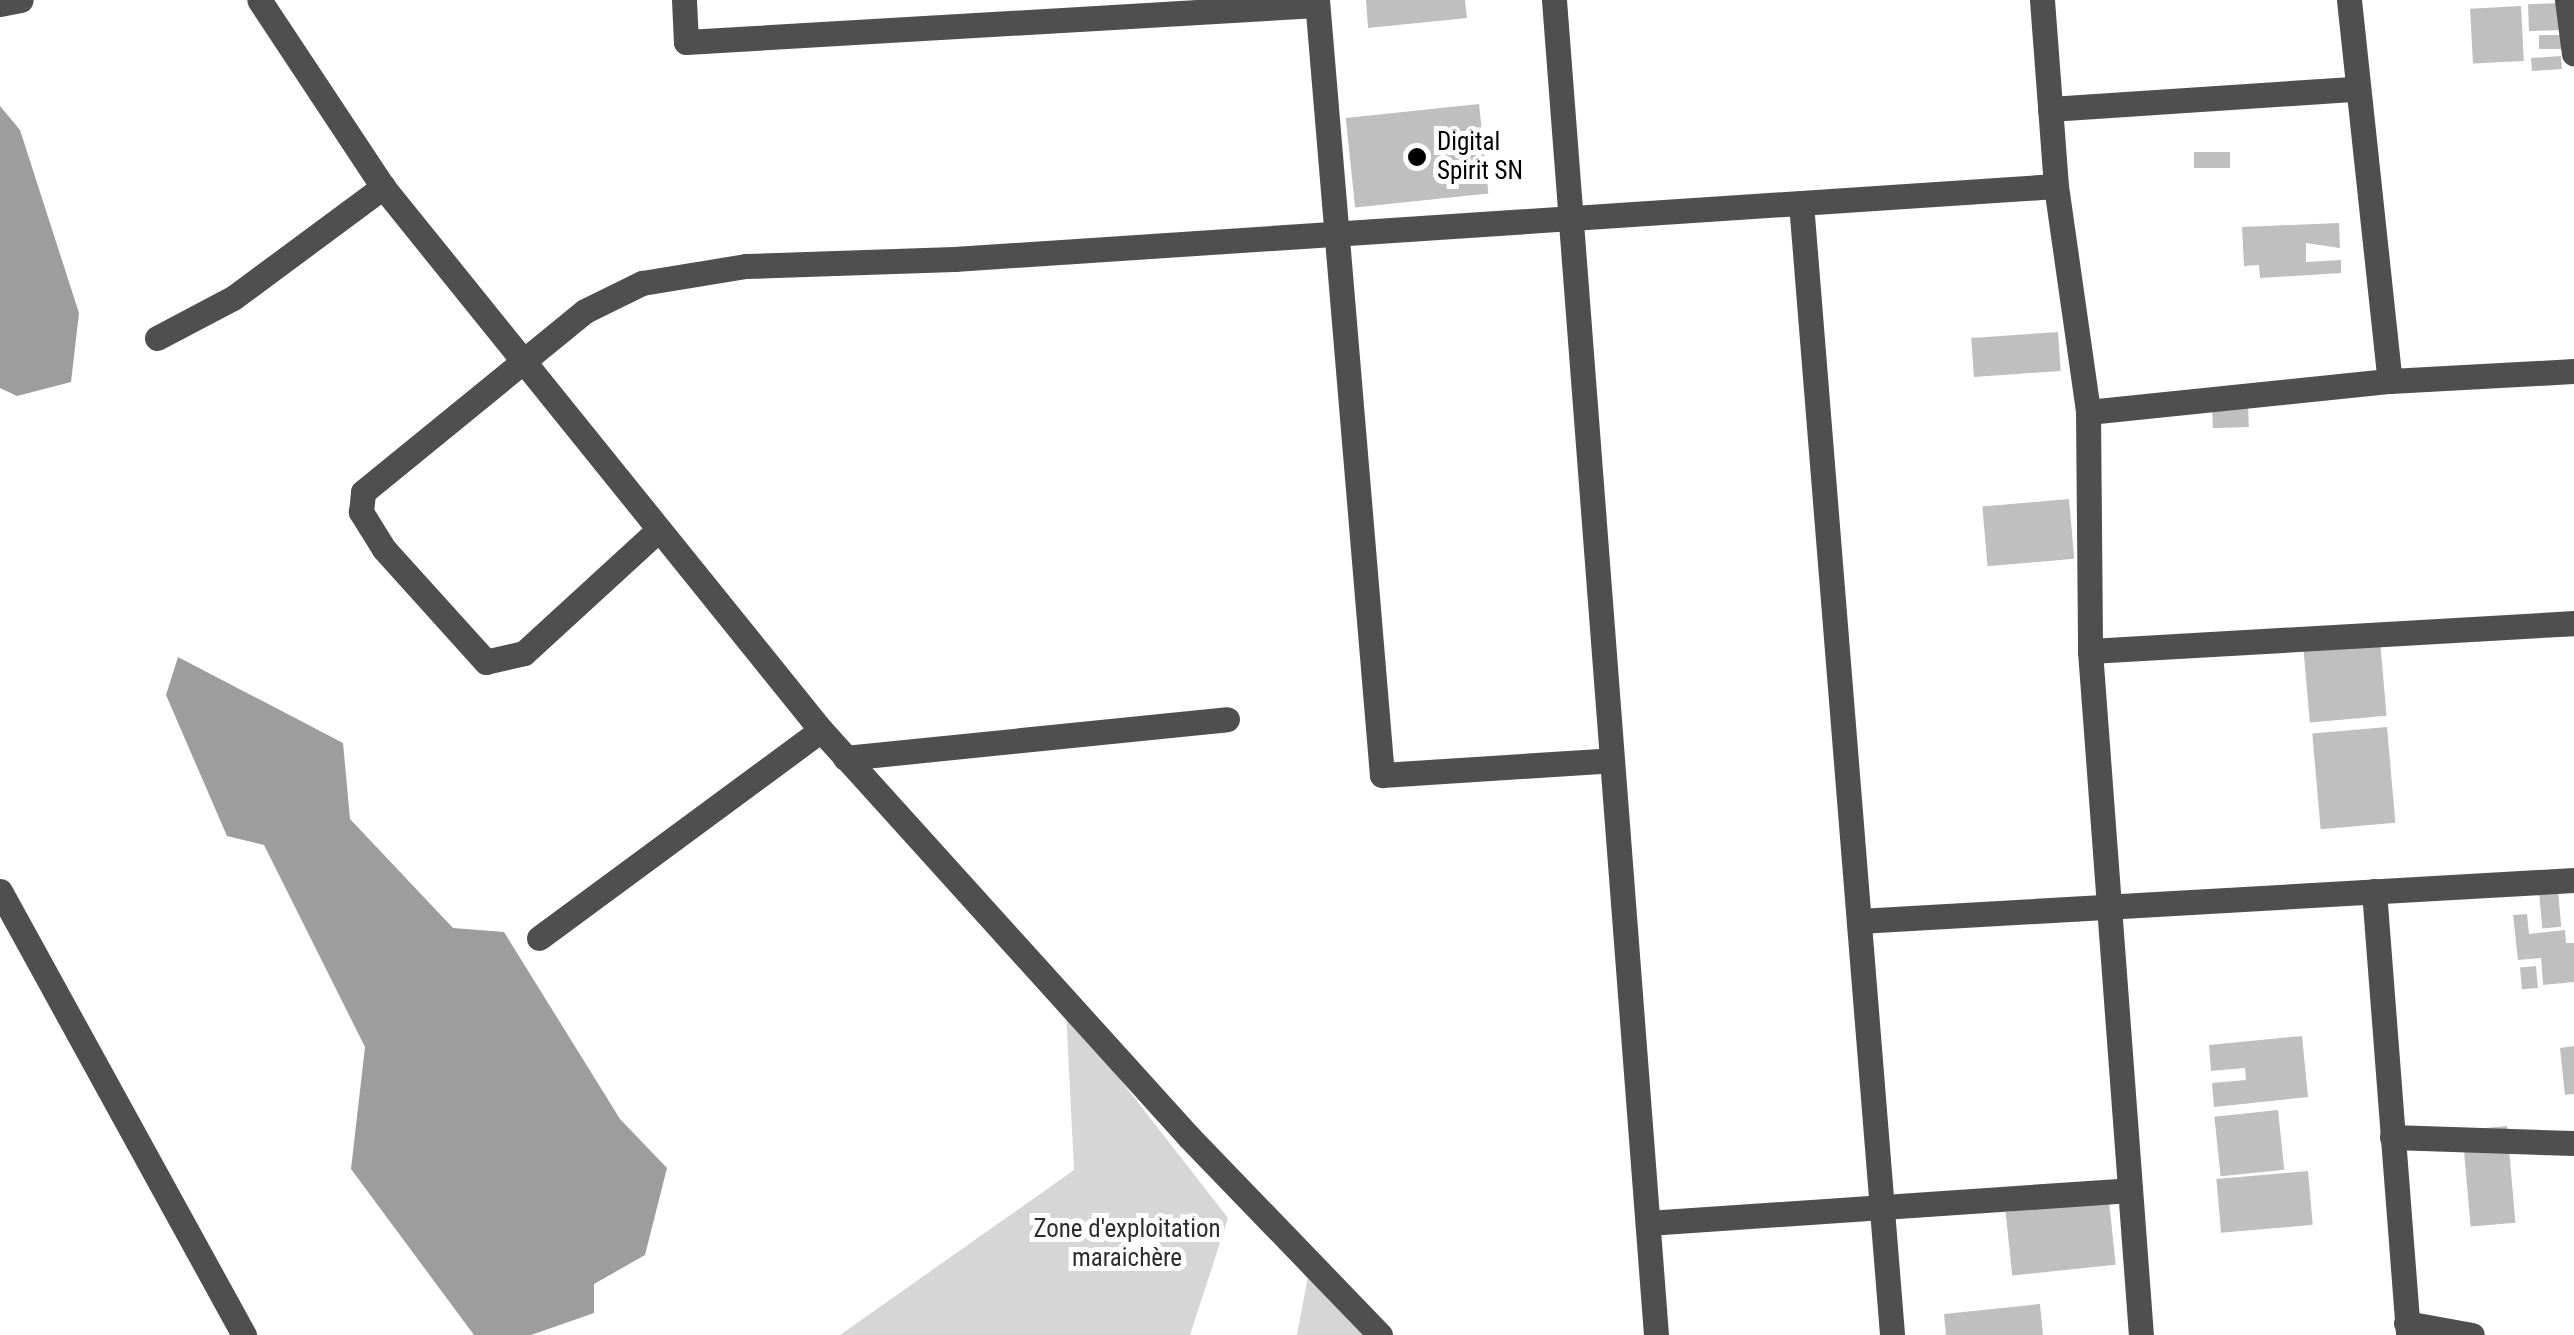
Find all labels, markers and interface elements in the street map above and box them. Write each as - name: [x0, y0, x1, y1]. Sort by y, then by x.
- place label: Digital Spirit SN: [1437, 128, 1523, 187]
- marker: Digital Spirit SN: [1406, 146, 1428, 168]
- park label: Zone d'exploitation maraichère: [1033, 1215, 1221, 1274]

